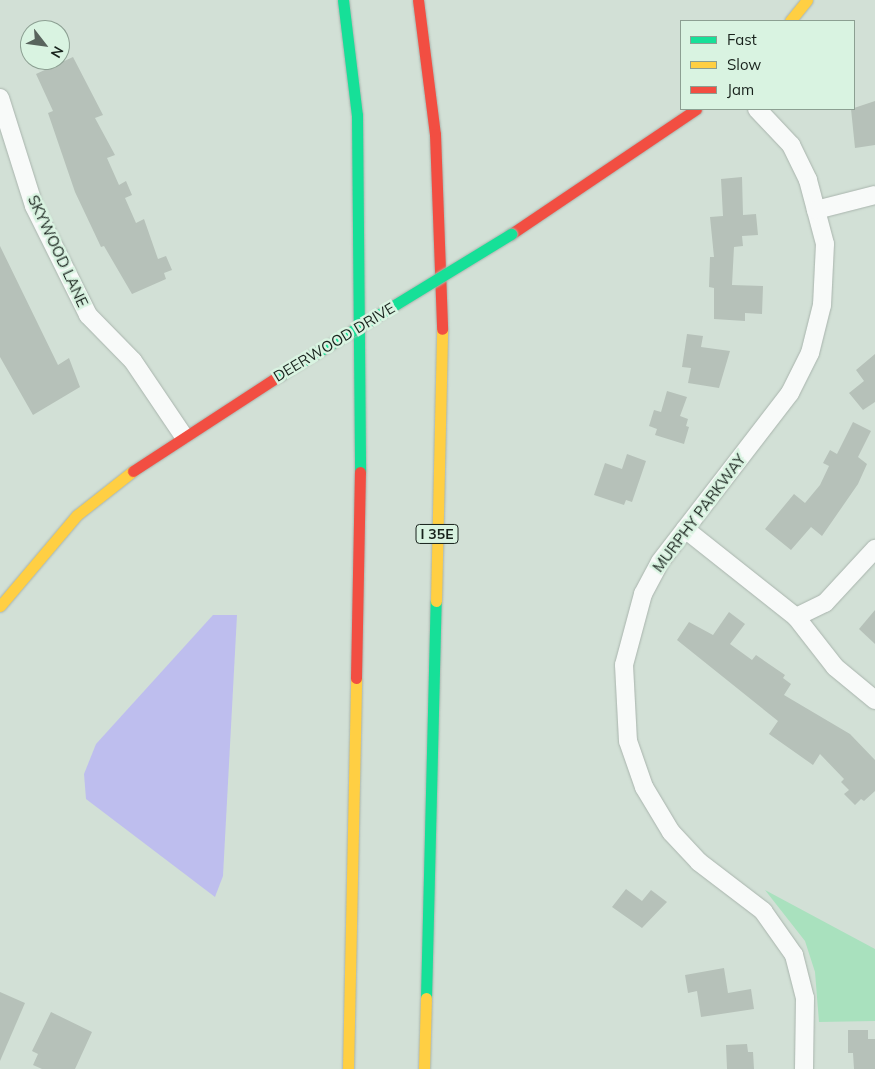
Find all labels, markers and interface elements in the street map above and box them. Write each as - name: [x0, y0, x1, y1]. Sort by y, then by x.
- north arrow: [20, 20, 70, 70]
- legend: [680, 20, 855, 110]
- text: Fast: [727, 30, 757, 49]
- text: N: [47, 43, 68, 61]
- text: Slow: [727, 55, 761, 74]
- text: Jam: [727, 80, 754, 99]
- street label: SKYWOOD LANE: [24, 192, 92, 310]
- street label: DEERWOOD DRIVE: [270, 299, 398, 385]
- street label: MURPHY PARKWAY: [649, 451, 749, 575]
- road number: I 35E: [414, 522, 460, 546]

